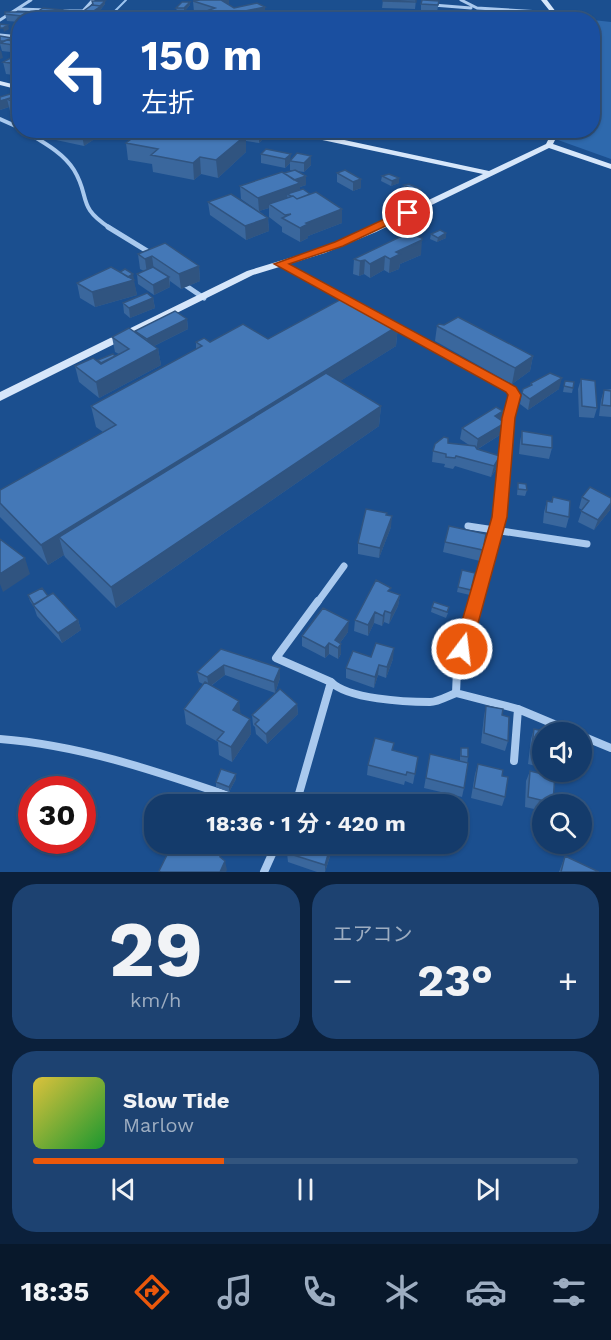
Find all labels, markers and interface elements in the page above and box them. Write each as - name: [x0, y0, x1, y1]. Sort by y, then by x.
- text: 150 m: [141, 31, 262, 80]
- icon: left: [42, 36, 120, 114]
- text: 左折: [141, 87, 195, 119]
- pin: [382, 187, 433, 238]
- icon: arrive: [391, 196, 424, 229]
- position arrow: [430, 617, 494, 681]
- map controls: [532, 722, 592, 854]
- button: sound: [532, 722, 592, 782]
- speed limit sign: 30: [18, 776, 96, 854]
- button: search: [532, 794, 592, 854]
- text: 18:36 · 1 分 · 420 m: [206, 811, 406, 836]
- text: 29: [108, 903, 203, 995]
- text: エアコン: [333, 922, 413, 946]
- text: 23°: [417, 954, 493, 1007]
- text: −: [333, 961, 352, 1000]
- text: +: [558, 961, 578, 1000]
- text: km/h: [130, 988, 182, 1012]
- text: Slow Tide: [123, 1088, 230, 1113]
- text: Marlow: [123, 1113, 194, 1137]
- icon: previous: [107, 1173, 140, 1206]
- icon: pause: [289, 1173, 322, 1206]
- icon: next: [471, 1173, 504, 1206]
- icon: directions: [131, 1271, 173, 1313]
- icon: music: [214, 1271, 256, 1313]
- icon: phone: [298, 1271, 340, 1313]
- icon: climate: [381, 1271, 423, 1313]
- icon: car: [465, 1271, 507, 1313]
- icon: filters: [548, 1271, 590, 1313]
- text: 18:35: [21, 1276, 89, 1308]

